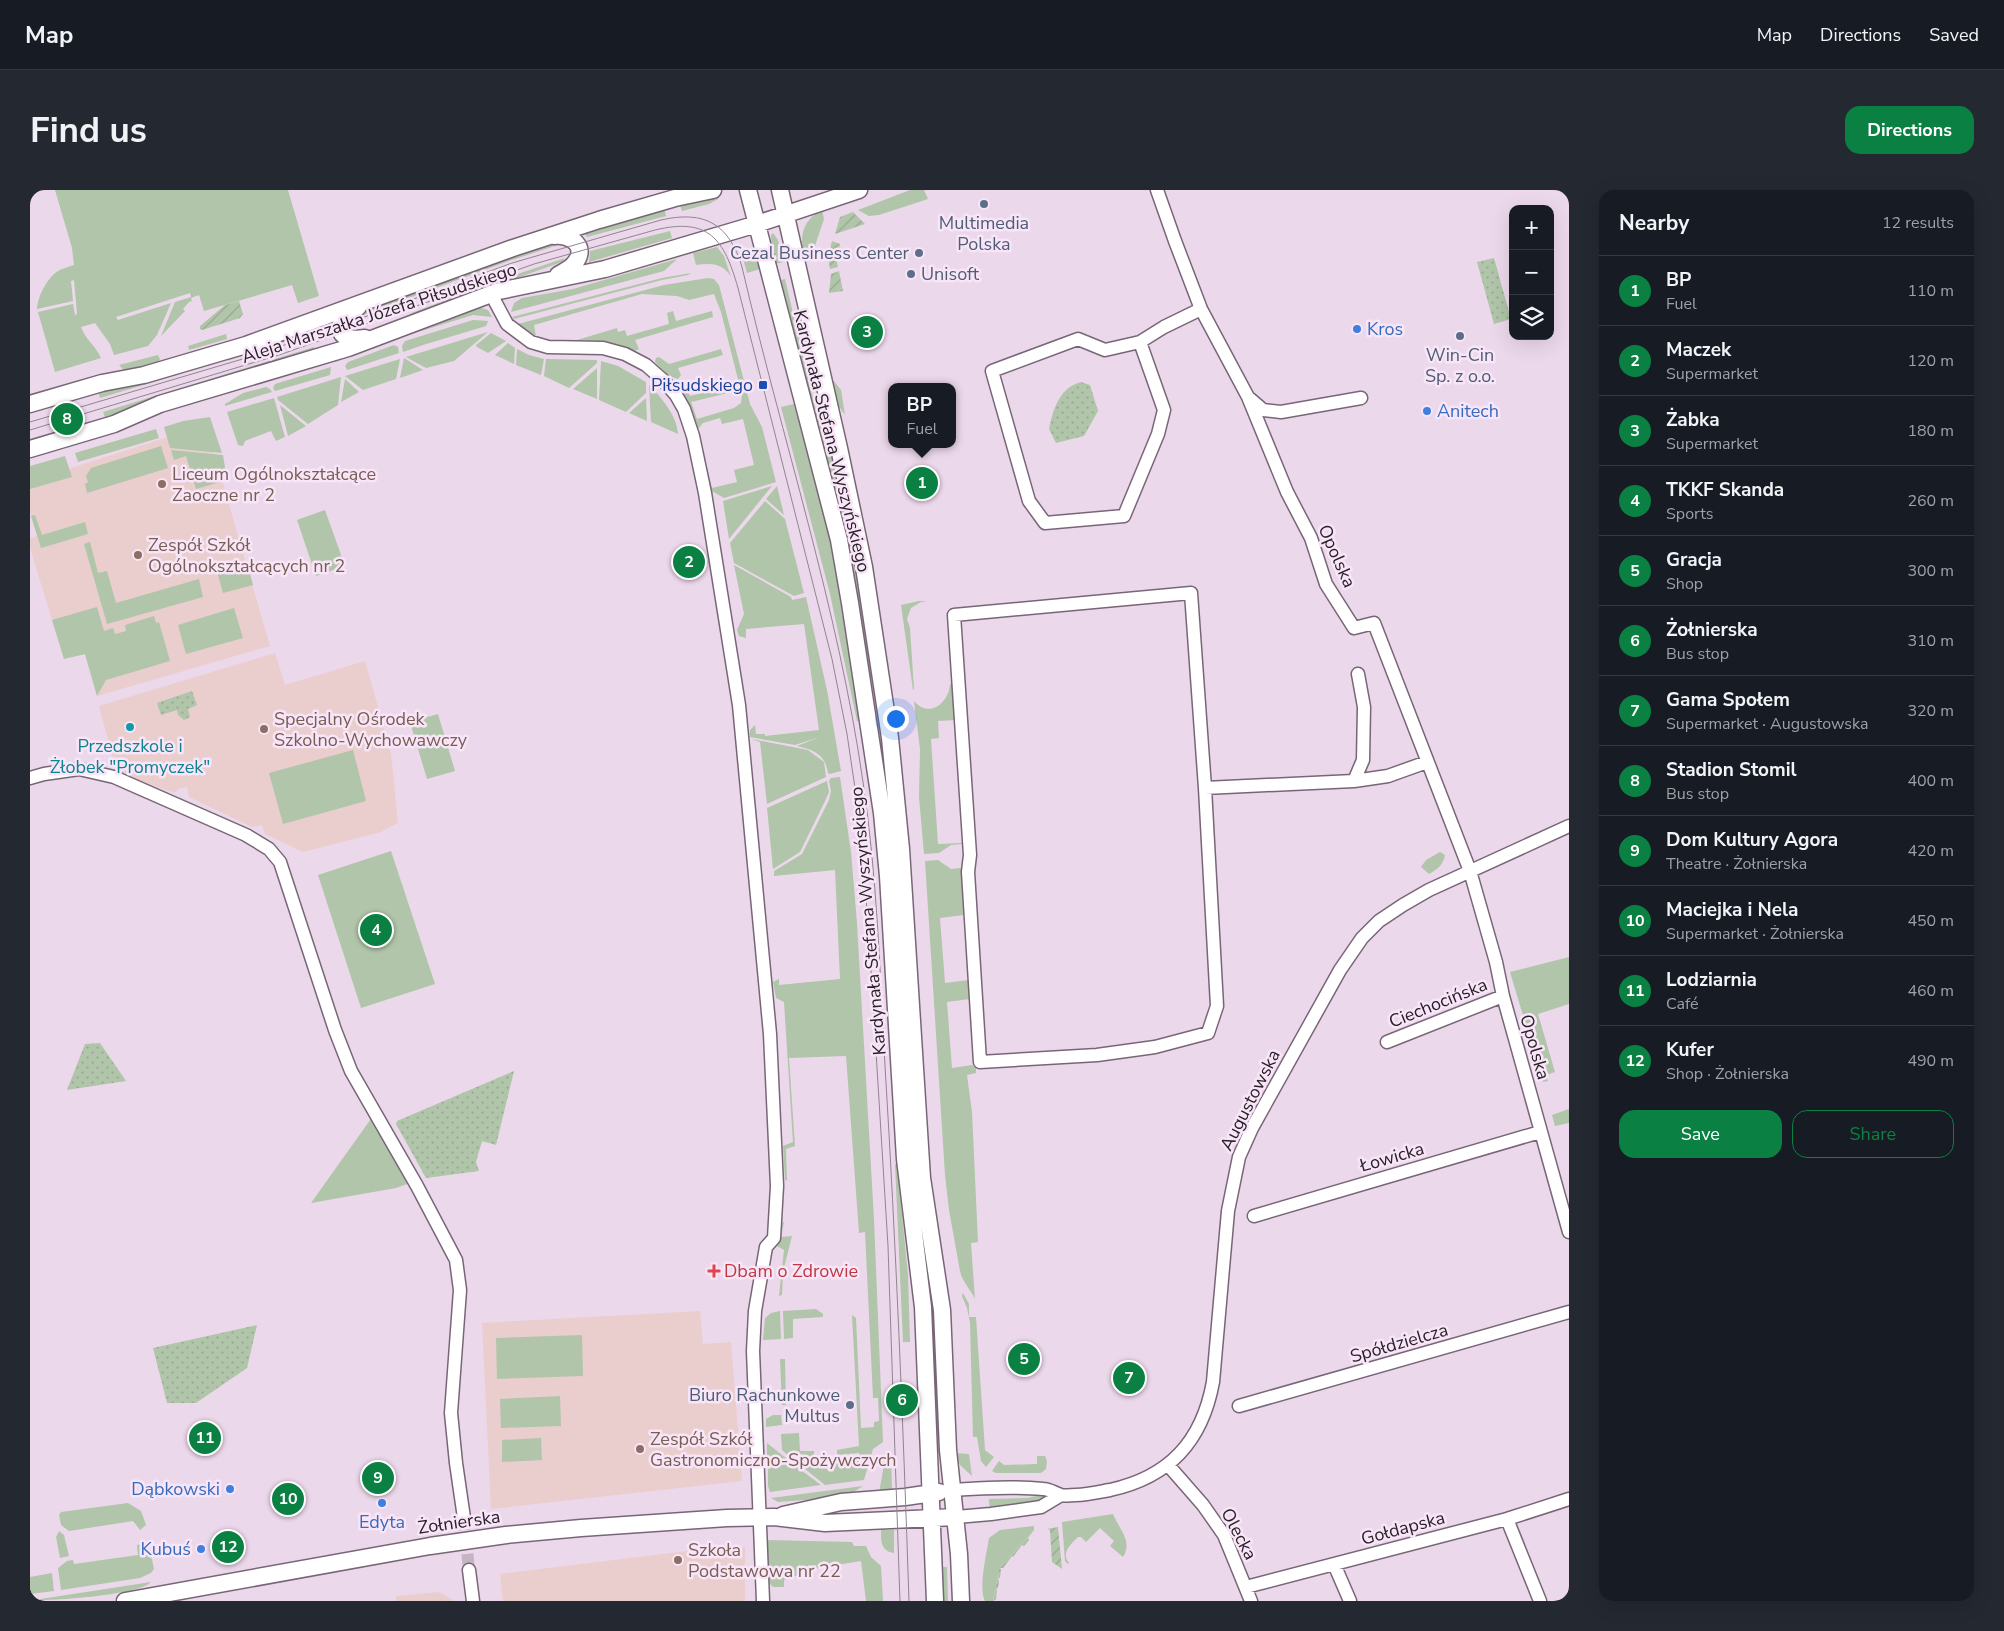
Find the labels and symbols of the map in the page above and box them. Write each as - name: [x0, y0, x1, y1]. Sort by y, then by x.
- marker: Multimedia Polska: [978, 198, 990, 210]
- place label: Multimedia Polska: [939, 211, 1029, 256]
- place label: Cezal Business Center: [730, 241, 910, 265]
- marker: Cezal Business Center: [913, 247, 925, 259]
- street label: Aleja Marszałka Józefa Piłsudskiego: [238, 257, 520, 369]
- place label: Unisoft: [921, 262, 980, 286]
- marker: Unisoft: [905, 268, 917, 280]
- street label: Kardynała Stefana Wyszyńskiego: [788, 307, 876, 575]
- pin: 3: [851, 313, 883, 351]
- place label: Kros: [1367, 317, 1403, 341]
- marker: Kros: [1351, 323, 1363, 335]
- marker: Win-Cin Sp. z o.o.: [1454, 330, 1466, 342]
- place label: Win-Cin Sp. z o.o.: [1425, 343, 1495, 388]
- place label: Piłsudskiego: [651, 373, 753, 397]
- marker: Piłsudskiego: [757, 379, 769, 391]
- place label: Anitech: [1437, 399, 1499, 423]
- pin: 8: [51, 400, 83, 438]
- marker: Anitech: [1421, 405, 1433, 417]
- place label: Liceum Ogólnokształcące Zaoczne nr 2: [172, 462, 376, 507]
- pin: 1: [906, 464, 938, 502]
- marker: Liceum Ogólnokształcące Zaoczne nr 2: [156, 478, 168, 490]
- street label: Opolska: [1312, 521, 1362, 591]
- place label: Zespół Szkół Ogólnokształcących nr 2: [148, 533, 345, 578]
- pin: 2: [673, 543, 705, 581]
- marker: Zespół Szkół Ogólnokształcących nr 2: [132, 549, 144, 561]
- your location: [883, 706, 909, 732]
- place label: Specjalny Ośrodek Szkolno-Wychowawczy: [274, 707, 468, 752]
- marker: Przedszkole i Żłobek "Promyczek": [124, 721, 136, 733]
- marker: Specjalny Ośrodek Szkolno-Wychowawczy: [258, 723, 270, 735]
- place label: Przedszkole i Żłobek "Promyczek": [50, 734, 210, 779]
- street label: Kardynała Stefana Wyszyńskiego: [844, 786, 892, 1056]
- pin: 4: [360, 911, 392, 949]
- street label: Ciechocińska: [1385, 972, 1491, 1034]
- street label: Opolska: [1514, 1012, 1556, 1082]
- street label: Augustowska: [1214, 1045, 1286, 1155]
- street label: Łowicka: [1356, 1136, 1427, 1178]
- place label: Dbam o Zdrowie: [724, 1259, 858, 1283]
- marker: Dbam o Zdrowie: [708, 1265, 720, 1277]
- street label: Spółdzielcza: [1347, 1318, 1451, 1368]
- pin: 5: [1008, 1340, 1040, 1378]
- pin: 7: [1113, 1359, 1145, 1397]
- pin: 6: [886, 1381, 918, 1419]
- place label: Biuro Rachunkowe Multus: [689, 1383, 840, 1428]
- marker: Biuro Rachunkowe Multus: [844, 1399, 856, 1411]
- pin: 11: [189, 1419, 221, 1457]
- place label: Zespół Szkół Gastronomiczno-Spożywczych: [650, 1427, 897, 1472]
- marker: Zespół Szkół Gastronomiczno-Spożywczych: [634, 1443, 646, 1455]
- pin: 9: [362, 1459, 394, 1497]
- place label: Dąbkowski: [131, 1477, 220, 1501]
- pin: 10: [272, 1480, 304, 1518]
- marker: Dąbkowski: [224, 1483, 236, 1495]
- marker: Edyta: [376, 1497, 388, 1509]
- street label: Żołnierska: [416, 1504, 502, 1540]
- street label: Olecka: [1215, 1504, 1263, 1564]
- street label: Gołdapska: [1358, 1505, 1448, 1551]
- place label: Edyta: [359, 1510, 405, 1534]
- pin: 12: [212, 1528, 244, 1566]
- place label: Kubuś: [141, 1537, 191, 1561]
- place label: Szkoła Podstawowa nr 22: [688, 1538, 841, 1583]
- marker: Kubuś: [195, 1543, 207, 1555]
- marker: Szkoła Podstawowa nr 22: [672, 1554, 684, 1566]

